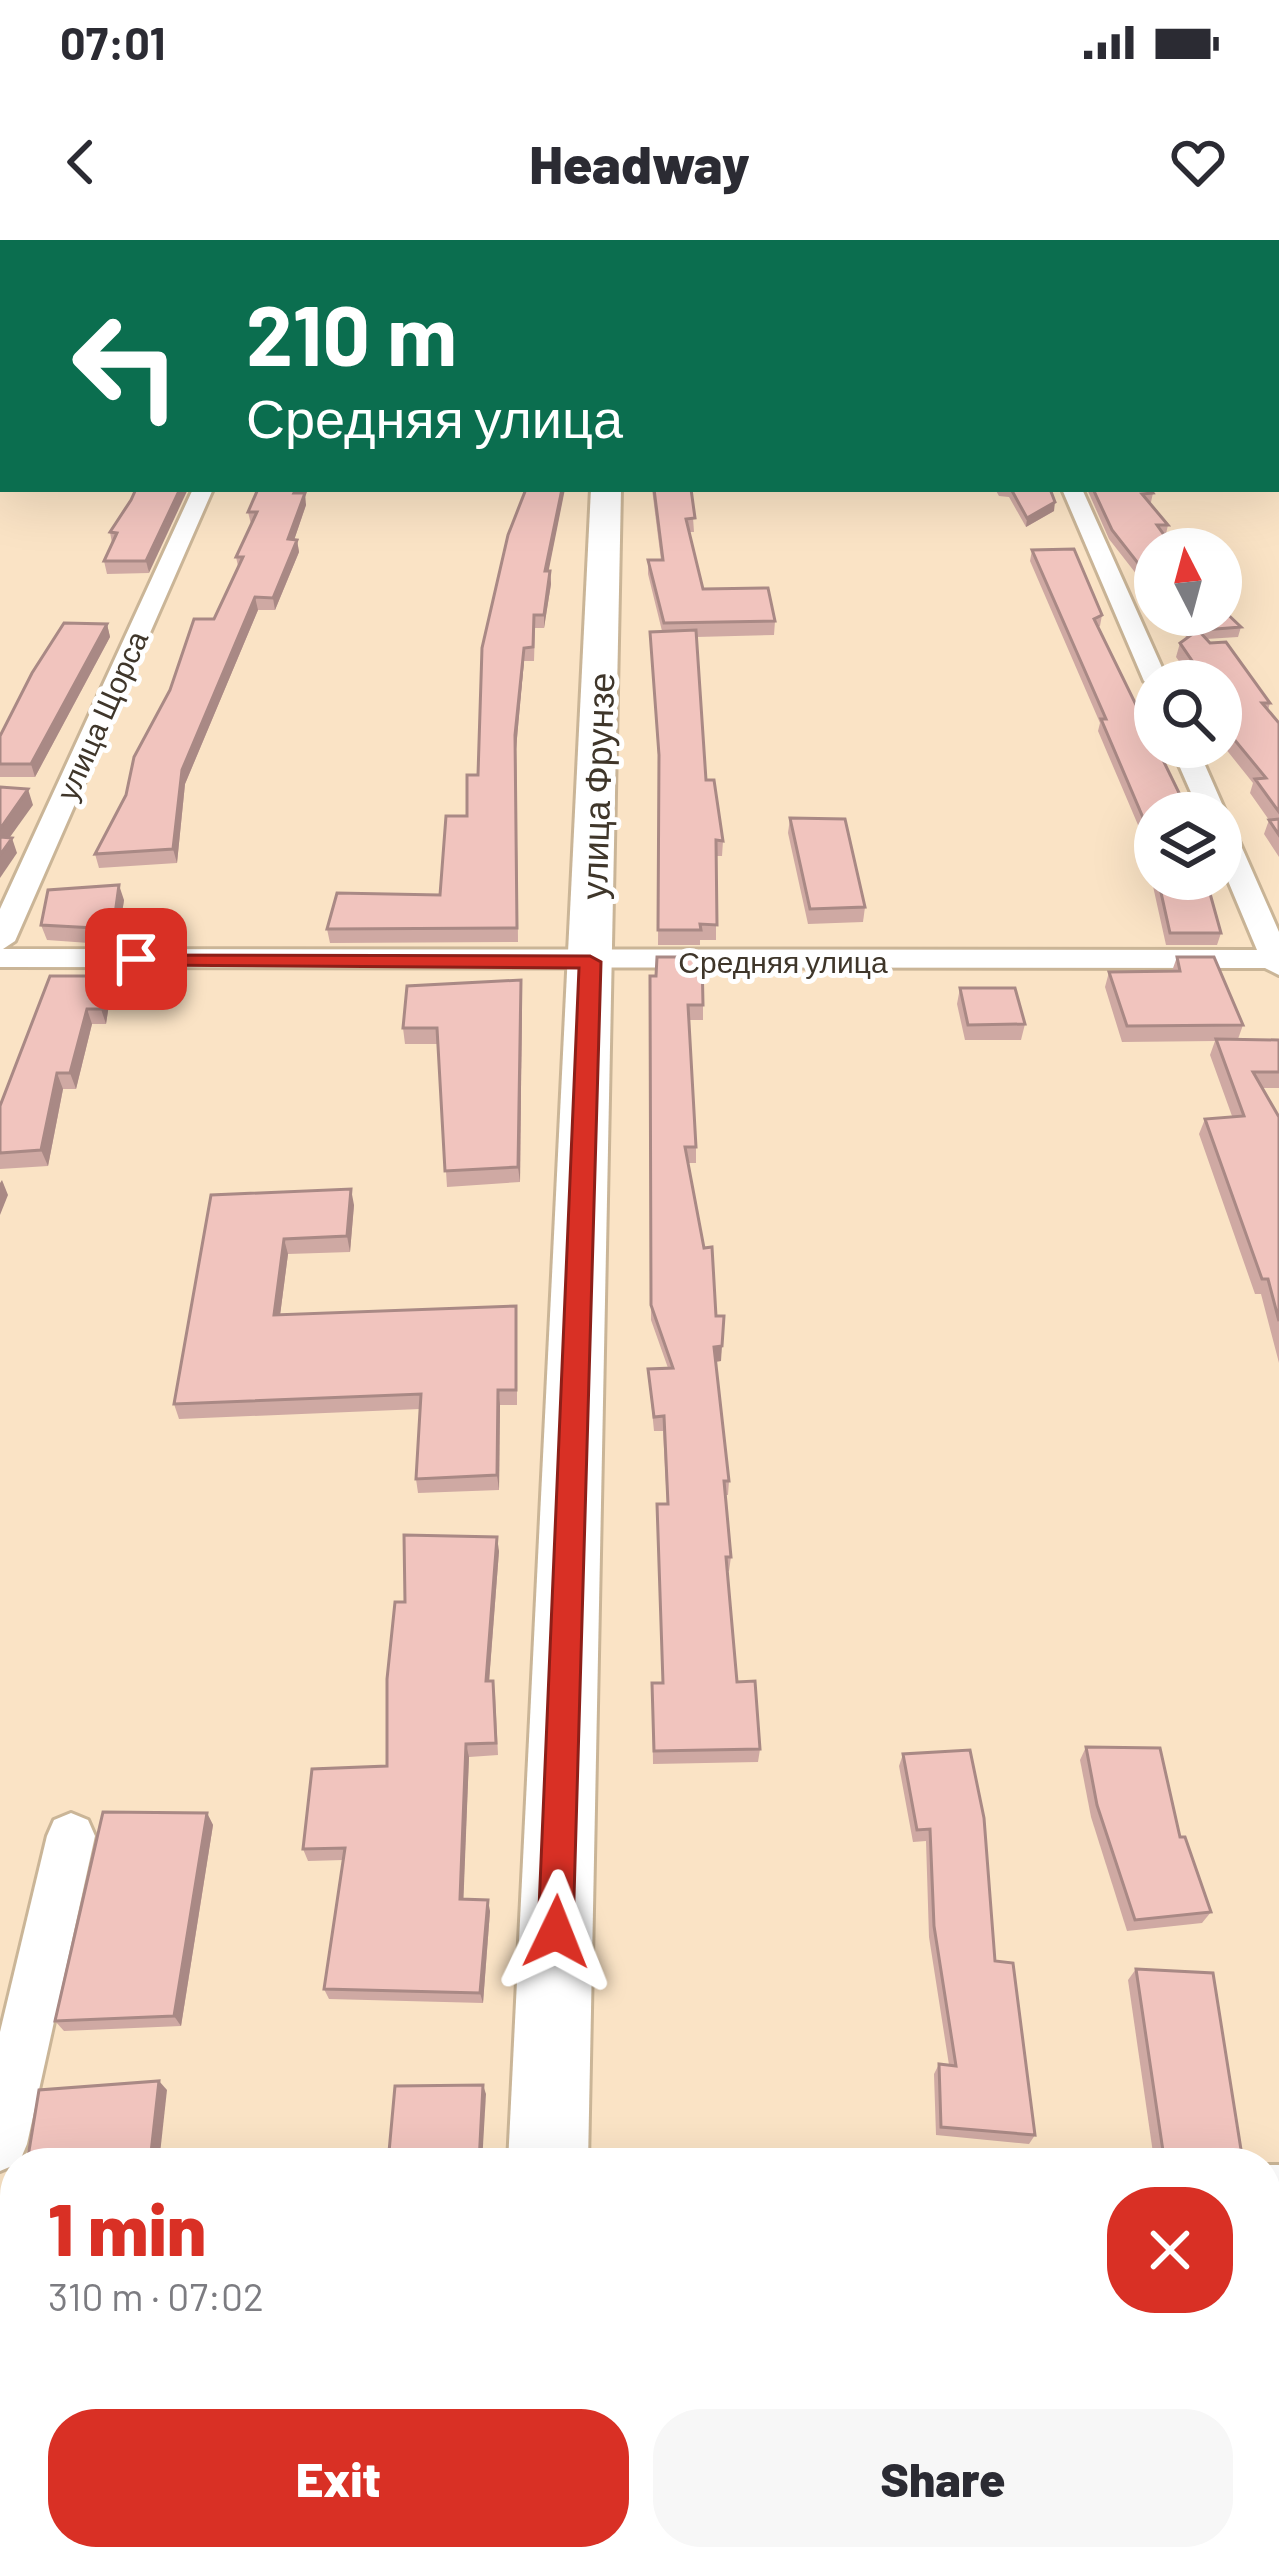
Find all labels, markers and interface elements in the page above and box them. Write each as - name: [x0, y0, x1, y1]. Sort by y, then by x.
- text: 07:01: [60, 15, 165, 69]
- icon: back: [48, 129, 114, 195]
- icon: heart: [1165, 129, 1231, 195]
- text: Headway: [529, 130, 750, 195]
- text: 210 m: [246, 282, 457, 383]
- icon: left: [48, 288, 204, 444]
- text: Средняя улица: [246, 384, 623, 449]
- north arrow: [1134, 528, 1242, 636]
- map controls: [1134, 528, 1242, 900]
- street label: улица Щорса: [48, 624, 155, 805]
- button: search: [1134, 660, 1242, 768]
- street label: улица Фрунзе: [571, 672, 622, 900]
- button: layers: [1134, 792, 1242, 900]
- pin: [85, 908, 187, 1010]
- icon: arrive: [103, 926, 169, 992]
- street label: Средняя улица: [678, 943, 888, 979]
- position arrow: [493, 1869, 619, 1995]
- text: 1 min: [48, 2184, 206, 2270]
- button: close: [1107, 2187, 1233, 2313]
- text: 310 m · 07:02: [48, 2272, 264, 2319]
- button: Exit: [48, 2409, 629, 2547]
- button: Share: [653, 2409, 1233, 2547]

